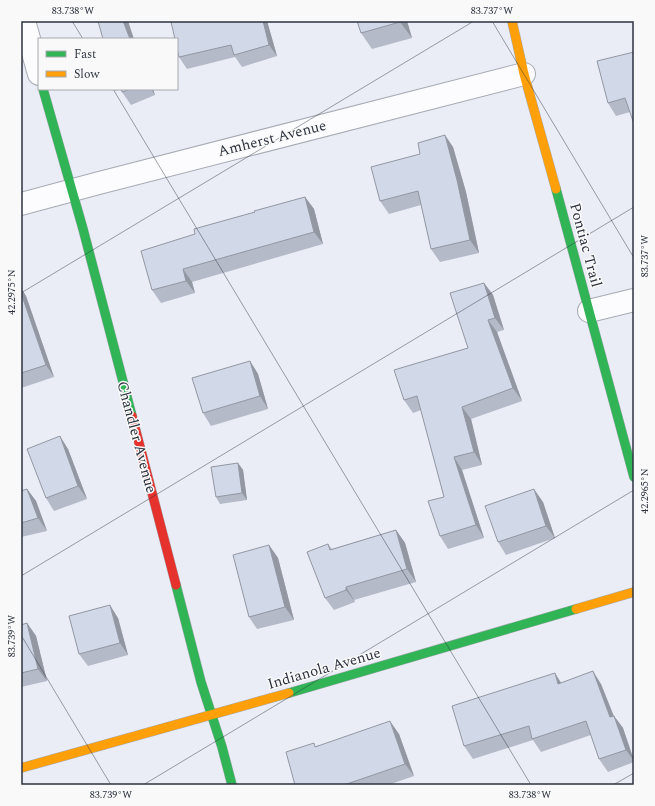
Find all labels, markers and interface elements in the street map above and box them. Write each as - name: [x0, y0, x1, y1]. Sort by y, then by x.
- text: 83.738°W: [52, 3, 94, 19]
- text: 83.737°W: [471, 3, 513, 19]
- legend: [38, 38, 178, 90]
- text: Fast: [74, 45, 96, 64]
- text: Slow: [74, 65, 100, 84]
- street label: Amherst Avenue: [215, 114, 329, 163]
- street label: Pontiac Trail: [563, 200, 608, 290]
- text: 83.737°W: [637, 235, 653, 277]
- text: 42.2975°N: [4, 269, 20, 315]
- street label: Chandler Avenue: [111, 379, 162, 496]
- text: 42.2965°N: [637, 468, 653, 514]
- text: 83.739°W: [4, 615, 20, 657]
- street label: Indianola Avenue: [265, 641, 383, 696]
- text: 83.739°W: [90, 787, 132, 803]
- text: 83.738°W: [509, 787, 551, 803]

